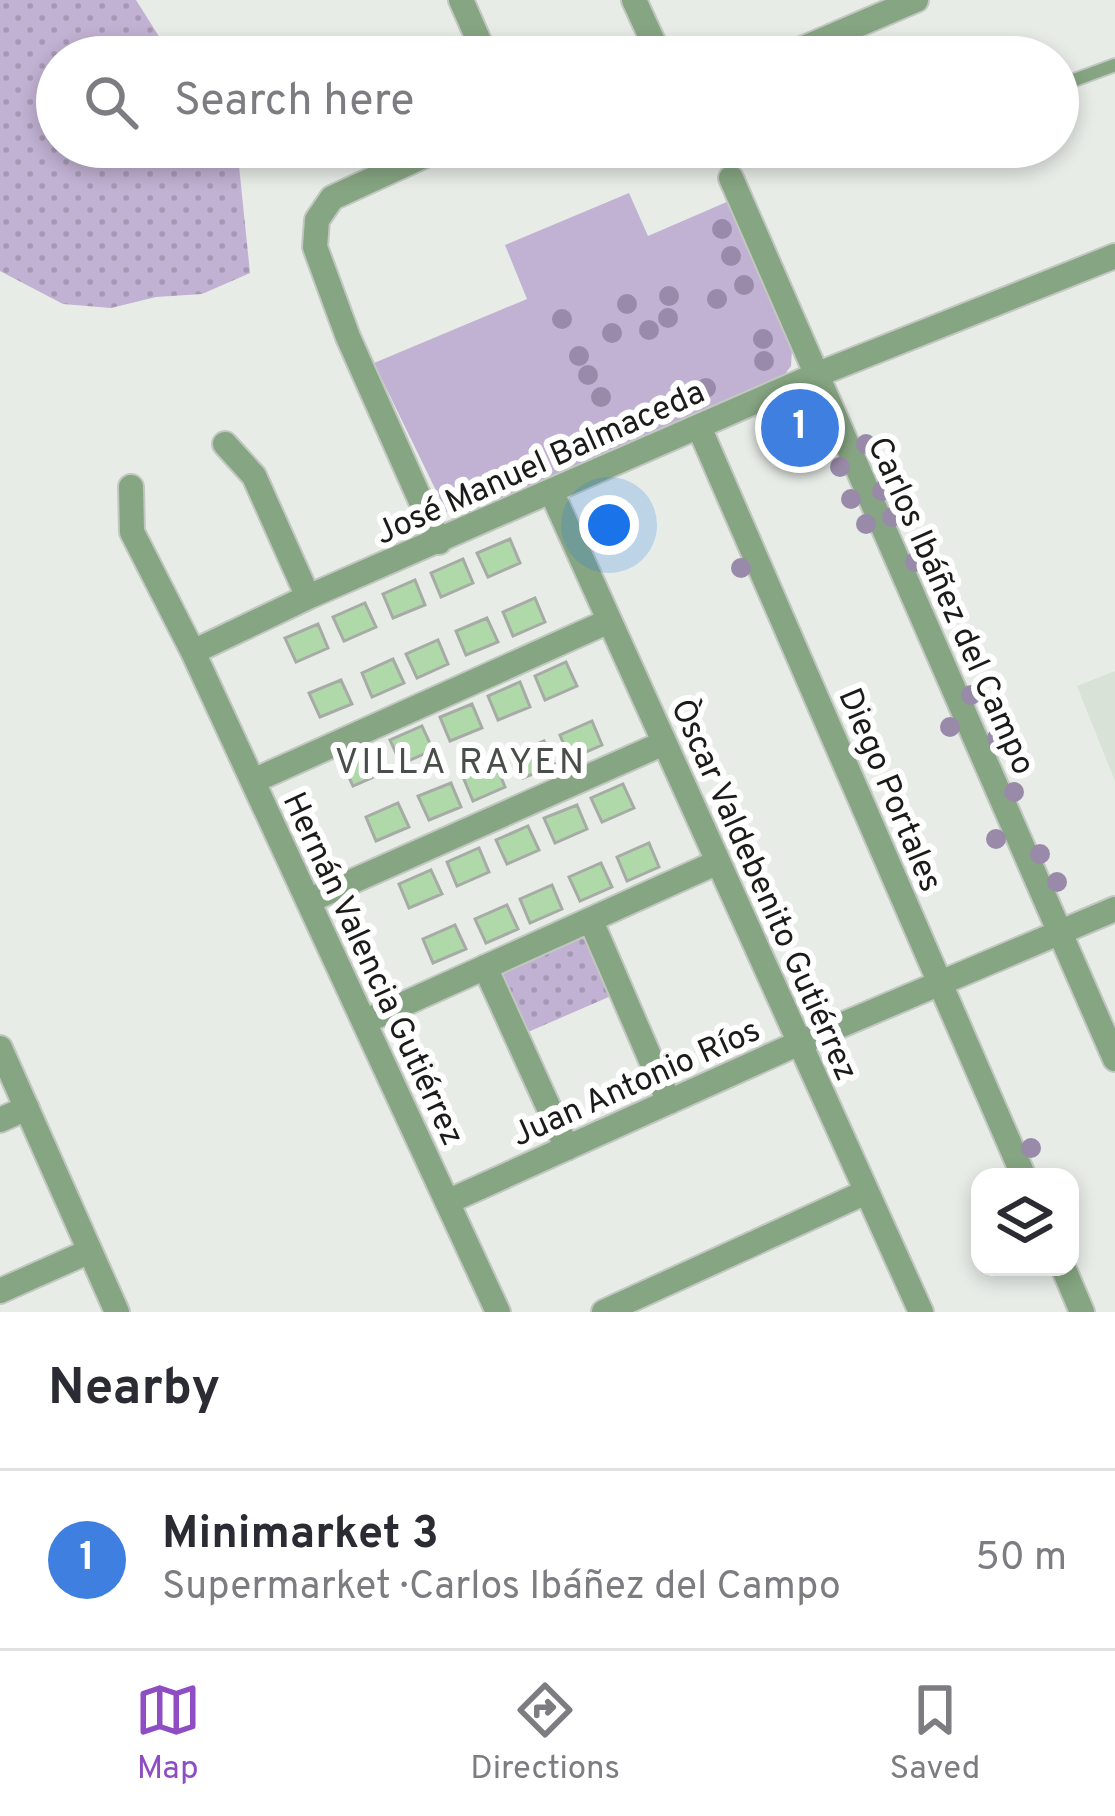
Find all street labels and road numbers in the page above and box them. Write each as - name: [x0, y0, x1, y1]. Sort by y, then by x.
- street label: José Manuel Balmaceda: [369, 373, 712, 556]
- street label: Carlos Ibáñez del Campo: [856, 431, 1043, 782]
- street label: Diego Portales: [827, 682, 950, 899]
- street label: Òscar Valdebenito Gutiérrez: [659, 692, 867, 1088]
- street label: Hernán Valencia Gutiérrez: [271, 786, 472, 1153]
- street label: Juan Antonio Ríos: [506, 1011, 767, 1158]

